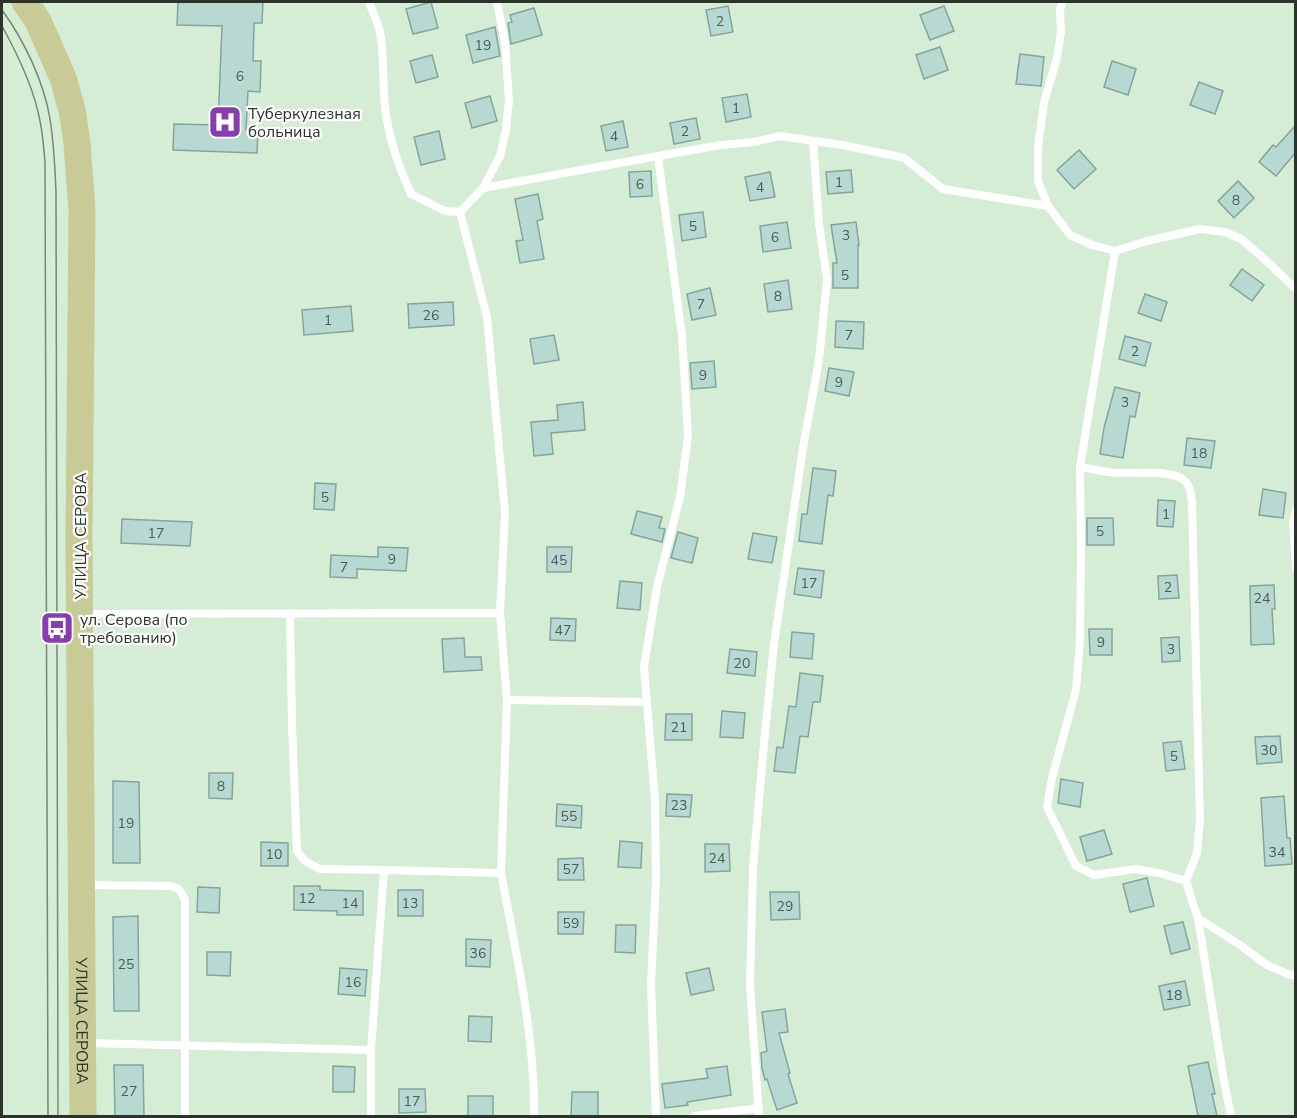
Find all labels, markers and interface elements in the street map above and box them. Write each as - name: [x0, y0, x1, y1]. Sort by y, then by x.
- house number: 2: [716, 12, 724, 31]
- house number: 19: [475, 36, 491, 55]
- house number: 6: [236, 67, 244, 86]
- house number: 1: [732, 99, 740, 118]
- place label: Туберкулезная больница: [248, 103, 361, 143]
- hospital icon: Туберкулезная больница: [207, 104, 243, 140]
- house number: 2: [681, 122, 689, 141]
- house number: 4: [610, 127, 618, 146]
- house number: 1: [835, 173, 843, 192]
- house number: 6: [636, 175, 644, 194]
- house number: 4: [756, 178, 764, 197]
- house number: 8: [1232, 191, 1240, 210]
- house number: 5: [689, 217, 697, 236]
- house number: 3: [842, 226, 850, 245]
- house number: 6: [771, 228, 779, 247]
- house number: 5: [841, 266, 849, 285]
- house number: 8: [774, 287, 782, 306]
- house number: 7: [697, 295, 705, 314]
- house number: 26: [423, 306, 439, 325]
- house number: 1: [324, 311, 332, 330]
- house number: 7: [845, 326, 853, 345]
- house number: 2: [1131, 342, 1139, 361]
- house number: 9: [699, 366, 707, 385]
- house number: 9: [835, 373, 843, 392]
- house number: 3: [1121, 393, 1129, 412]
- house number: 18: [1191, 444, 1207, 463]
- street label: УЛИЦА СЕРОВА: [70, 472, 92, 601]
- house number: 5: [321, 488, 329, 507]
- house number: 1: [1162, 505, 1170, 524]
- house number: 5: [1096, 522, 1104, 541]
- house number: 17: [148, 524, 164, 543]
- house number: 9: [388, 550, 396, 569]
- house number: 45: [551, 551, 567, 570]
- house number: 7: [340, 558, 348, 577]
- house number: 17: [801, 574, 817, 593]
- house number: 2: [1164, 578, 1172, 597]
- house number: 24: [1254, 589, 1270, 608]
- place label: ул. Серова (по требованию): [80, 609, 188, 649]
- bus stop icon: ул. Серова (по требованию): [39, 610, 75, 646]
- house number: 47: [555, 621, 571, 640]
- house number: 9: [1097, 633, 1105, 652]
- house number: 3: [1167, 640, 1175, 659]
- house number: 20: [734, 654, 750, 673]
- house number: 21: [671, 718, 687, 737]
- house number: 30: [1261, 741, 1277, 760]
- house number: 5: [1170, 747, 1178, 766]
- house number: 8: [217, 777, 225, 796]
- house number: 23: [671, 796, 687, 815]
- house number: 55: [561, 807, 577, 826]
- house number: 19: [118, 814, 134, 833]
- house number: 34: [1269, 843, 1285, 862]
- house number: 10: [266, 845, 282, 864]
- house number: 24: [709, 849, 725, 868]
- house number: 57: [563, 860, 579, 879]
- house number: 12: [299, 889, 315, 908]
- house number: 14: [342, 894, 358, 913]
- house number: 13: [402, 894, 418, 913]
- house number: 29: [777, 897, 793, 916]
- house number: 59: [563, 914, 579, 933]
- house number: 36: [470, 944, 486, 963]
- house number: 25: [118, 955, 134, 974]
- street label: УЛИЦА СЕРОВА: [70, 956, 93, 1085]
- house number: 16: [345, 973, 361, 992]
- house number: 18: [1166, 986, 1182, 1005]
- house number: 27: [121, 1082, 137, 1101]
- house number: 17: [404, 1092, 420, 1111]

